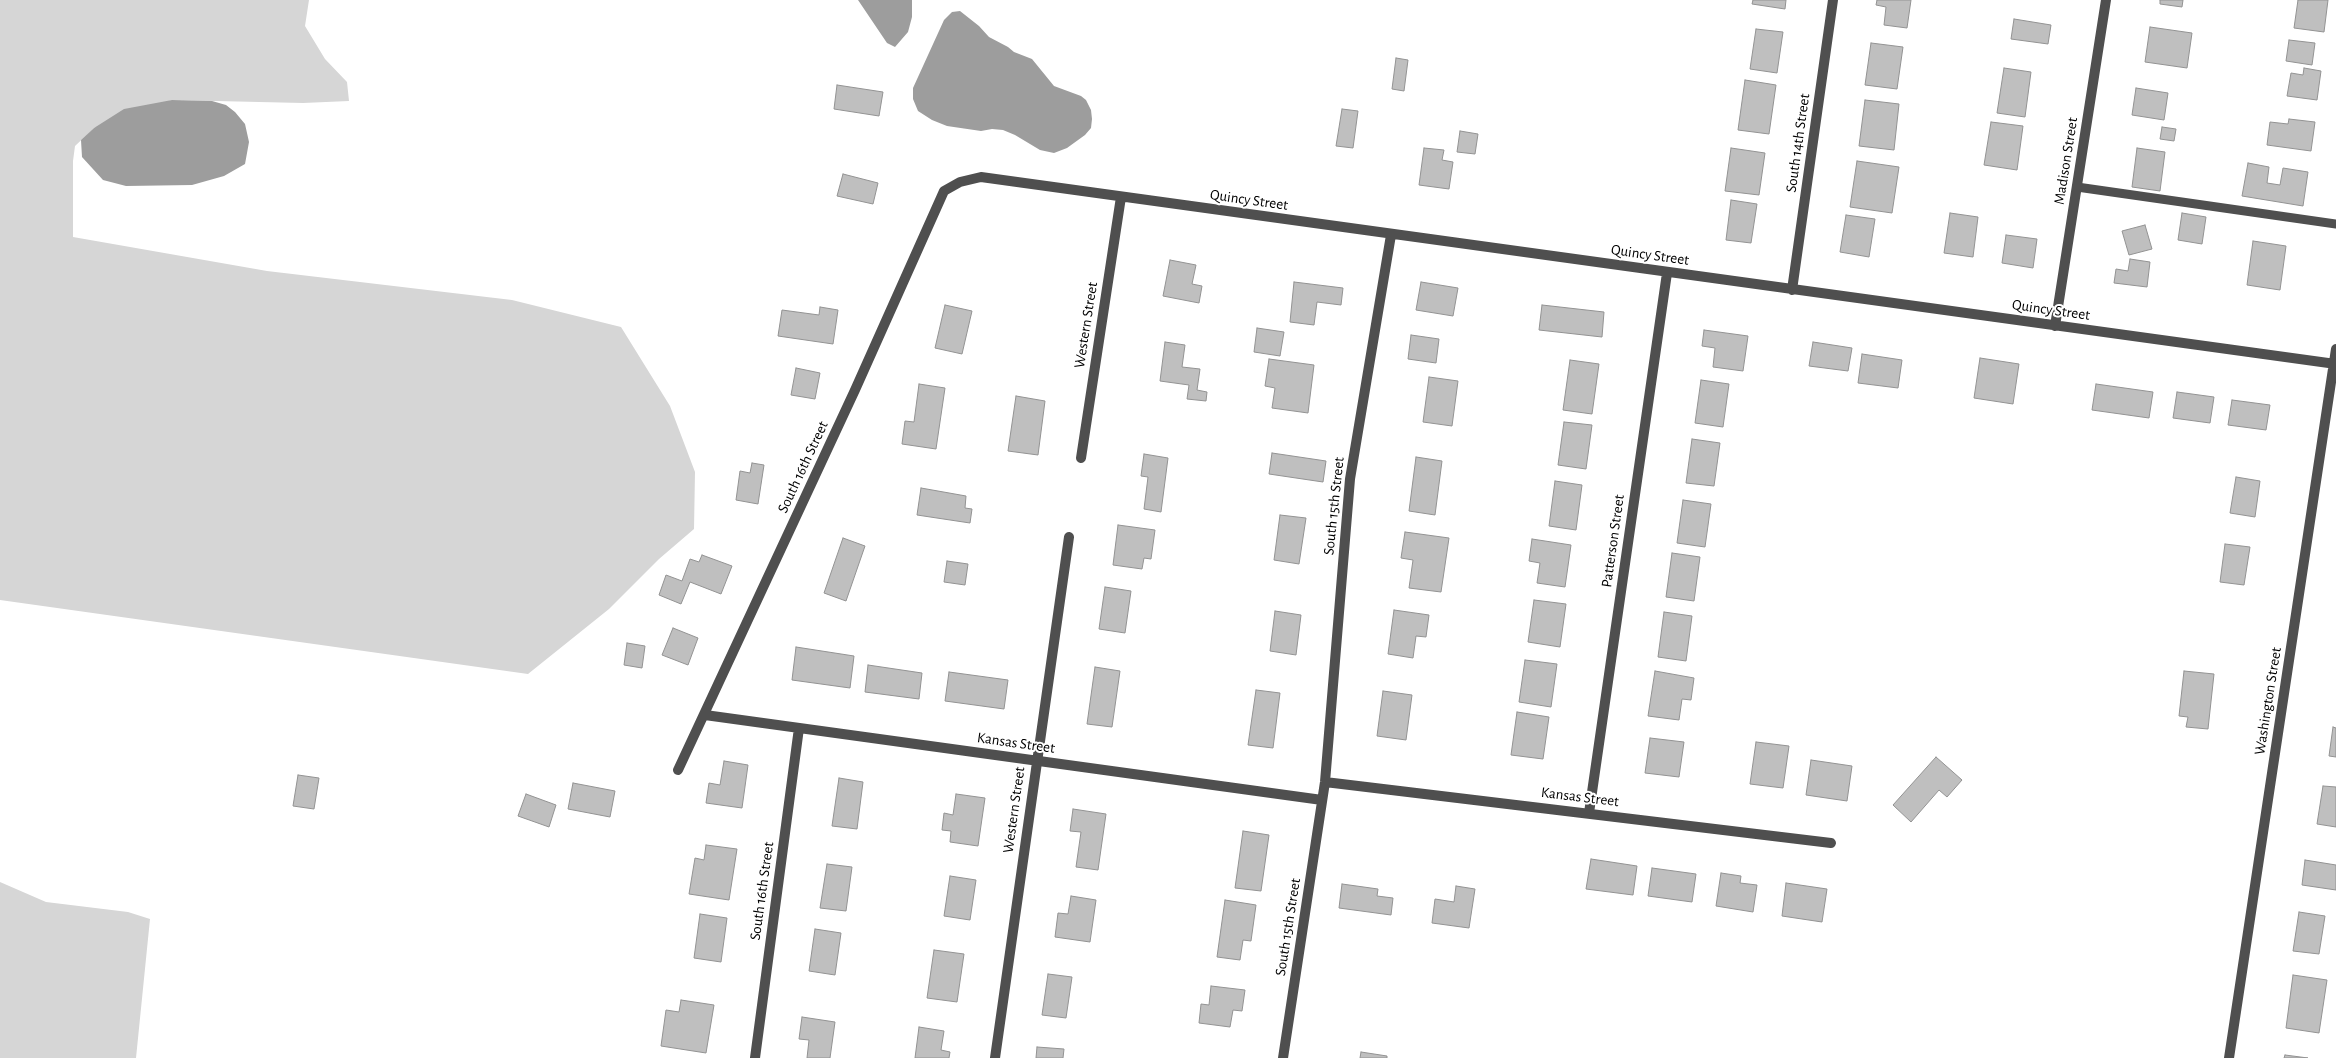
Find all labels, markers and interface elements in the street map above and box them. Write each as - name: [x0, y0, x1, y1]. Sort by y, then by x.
- street label: South 14th Street: [1782, 92, 1814, 194]
- street label: Madison Street: [2050, 116, 2082, 206]
- street label: Quincy Street: [1209, 186, 1289, 214]
- street label: Quincy Street: [1610, 241, 1690, 269]
- street label: Western Street: [1070, 281, 1102, 369]
- street label: Quincy Street: [2011, 296, 2091, 324]
- street label: South 16th Street: [774, 418, 832, 516]
- street label: South 15th Street: [1320, 456, 1348, 556]
- street label: Patterson Street: [1598, 493, 1628, 589]
- street label: Washington Street: [2251, 646, 2285, 756]
- street label: Kansas Street: [976, 729, 1056, 757]
- street label: Western Street: [999, 766, 1029, 854]
- street label: Kansas Street: [1540, 783, 1620, 811]
- street label: South 16th Street: [746, 841, 778, 941]
- street label: South 15th Street: [1271, 877, 1305, 977]

